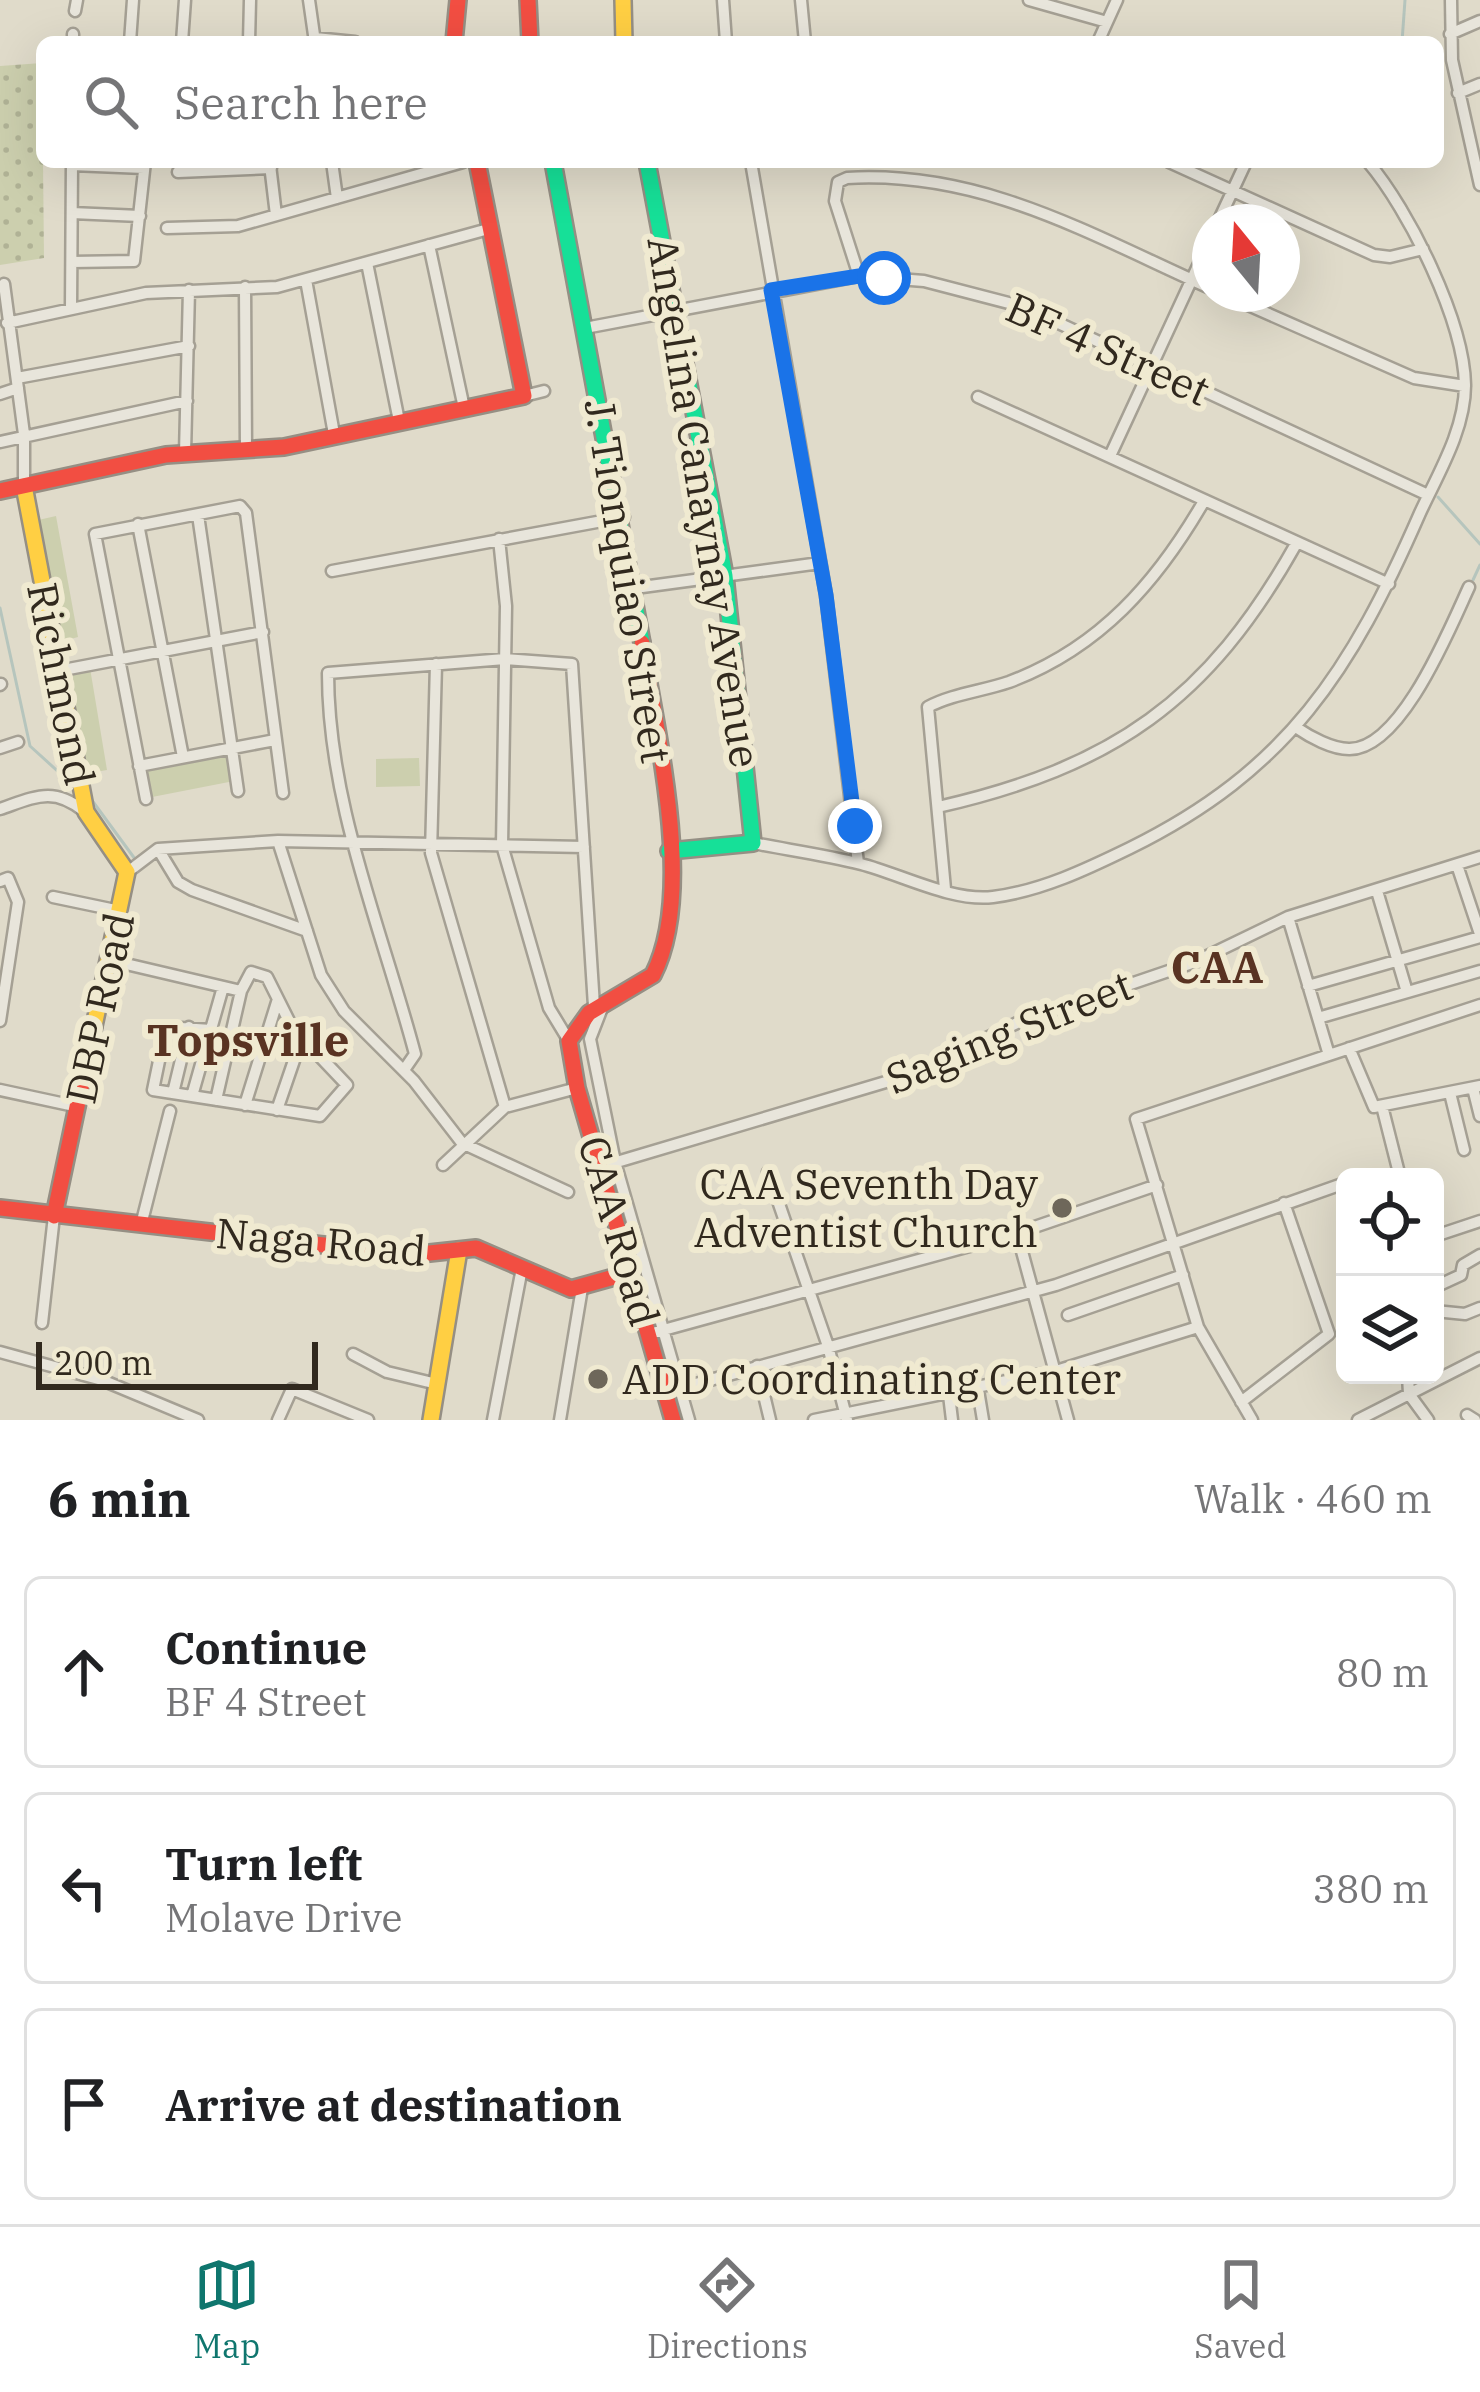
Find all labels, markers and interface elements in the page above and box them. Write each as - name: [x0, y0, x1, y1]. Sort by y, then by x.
- search box: [36, 36, 1444, 168]
- icon: search: [78, 69, 144, 135]
- text: Search here: [174, 73, 428, 131]
- north arrow: [1192, 204, 1300, 312]
- street label: Angelina Canaynay Avenue: [635, 233, 774, 771]
- route start: [857, 251, 911, 305]
- street label: BF 4 Street: [998, 279, 1219, 418]
- street label: J. Tionquiao Street: [573, 395, 684, 767]
- street label: Richmond: [15, 578, 108, 790]
- route end: [828, 799, 882, 853]
- street label: DBP Road: [52, 907, 147, 1108]
- district label: CAA: [1171, 937, 1263, 995]
- street label: Saging Street: [878, 957, 1140, 1106]
- district label: Topsville: [147, 1010, 349, 1068]
- street label: CAA Road: [566, 1130, 673, 1332]
- place label: CAA Seventh Day Adventist Church: [694, 1156, 1039, 1259]
- map controls: [1336, 1168, 1444, 1384]
- button: locate: [1336, 1168, 1444, 1276]
- marker: CAA Seventh Day Adventist Church: [1049, 1195, 1075, 1221]
- street label: Naga Road: [214, 1205, 428, 1278]
- button: layers: [1336, 1276, 1444, 1384]
- scale bar: [36, 1336, 318, 1389]
- text: 200 m: [54, 1341, 153, 1384]
- place label: ADD Coordinating Center: [622, 1351, 1121, 1406]
- marker: ADD Coordinating Center: [585, 1366, 611, 1392]
- text: 6 min: [48, 1465, 191, 1531]
- text: Walk · 460 m: [1194, 1473, 1432, 1524]
- text: Continue: [165, 1618, 367, 1676]
- icon: ahead: [51, 1639, 117, 1705]
- text: 80 m: [1336, 1647, 1429, 1698]
- text: BF 4 Street: [165, 1676, 367, 1727]
- text: Turn left: [165, 1834, 362, 1892]
- icon: left: [51, 1855, 117, 1921]
- text: 380 m: [1313, 1863, 1429, 1914]
- text: Molave Drive: [165, 1892, 402, 1943]
- icon: arrive: [51, 2071, 117, 2137]
- text: Arrive at destination: [165, 2075, 622, 2133]
- tab: Map: [193, 2252, 260, 2367]
- tab: Directions: [647, 2252, 808, 2367]
- tab: Saved: [1194, 2252, 1287, 2367]

